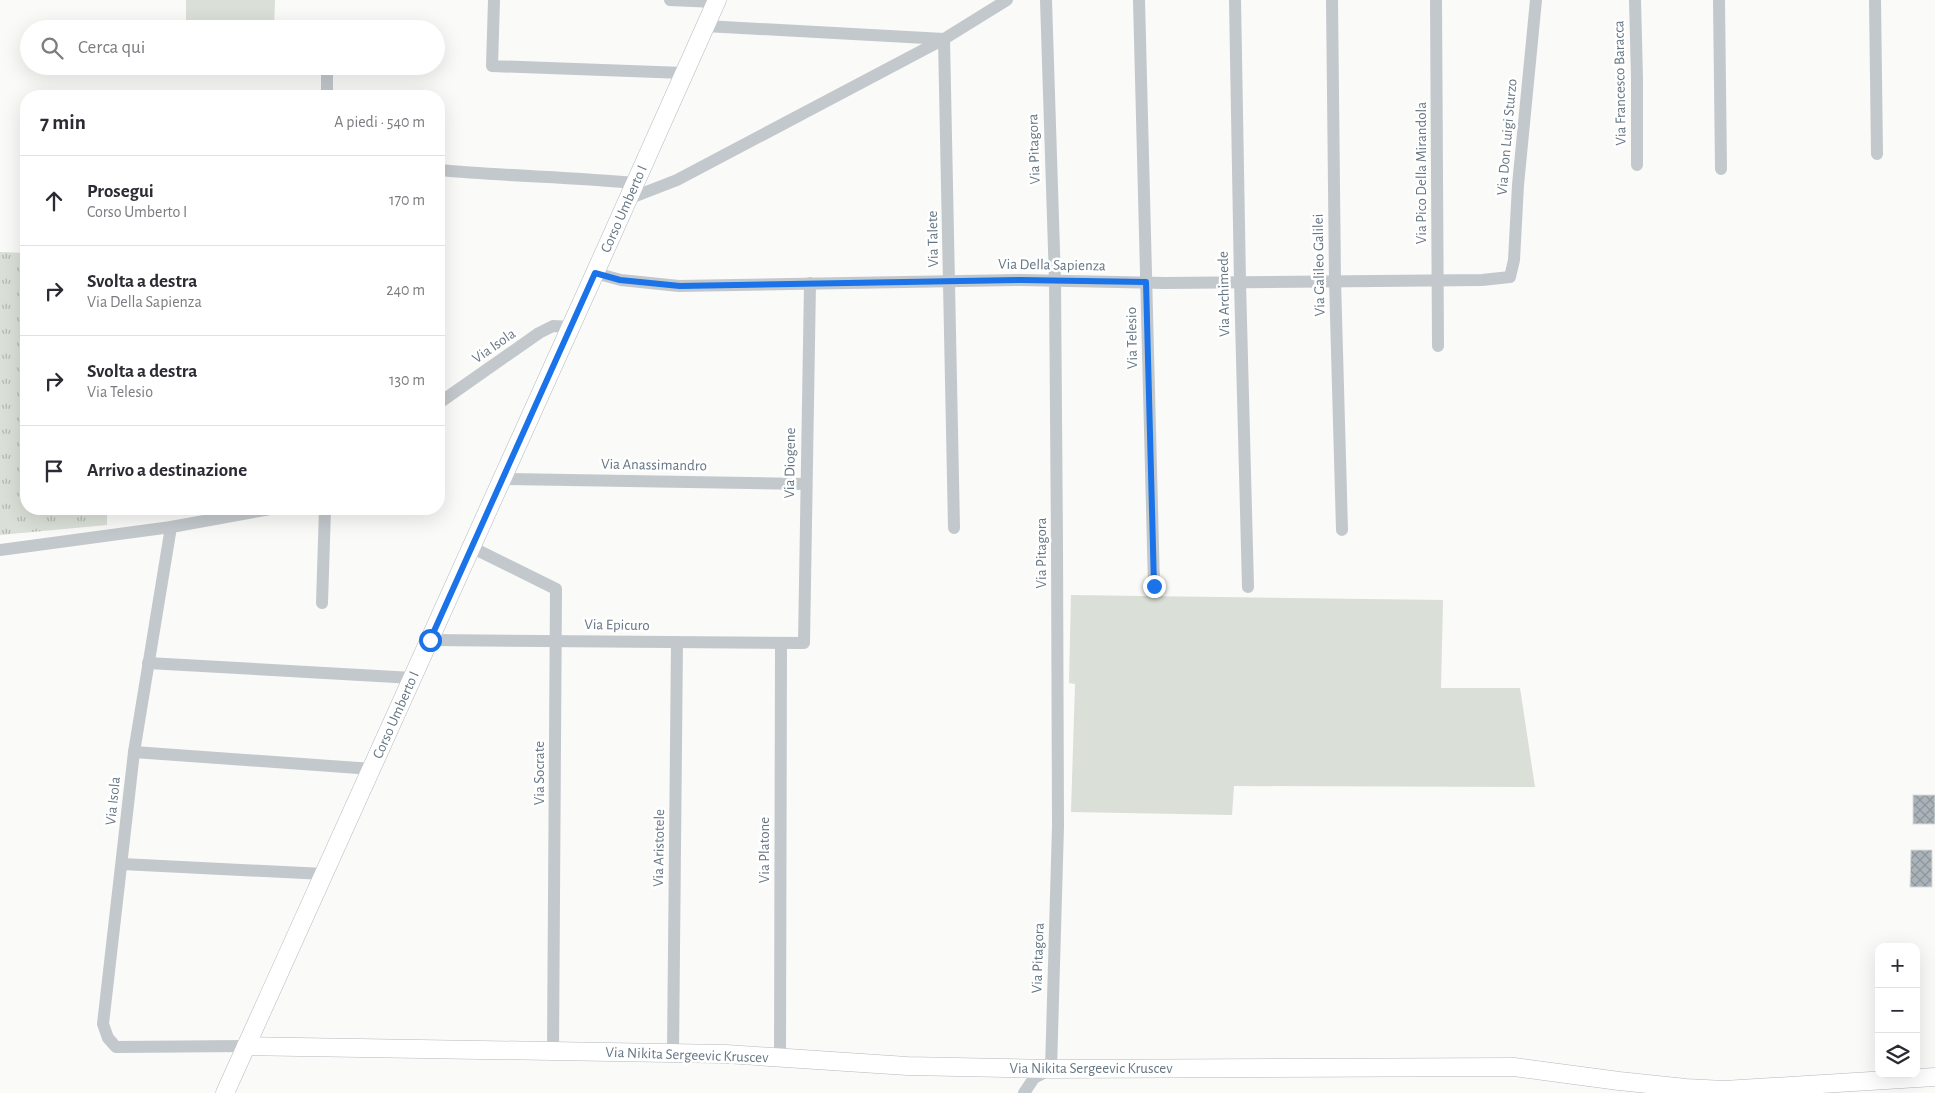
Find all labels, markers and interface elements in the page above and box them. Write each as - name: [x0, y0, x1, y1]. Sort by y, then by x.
- search box: [20, 20, 445, 75]
- street label: Via Francesco Baracca: [1611, 20, 1629, 146]
- icon: search: [38, 34, 66, 62]
- text: Cerca qui: [78, 38, 145, 57]
- street label: Via Don Luigi Sturzo: [1494, 78, 1520, 196]
- street label: Via Pico Della Mirandola: [1414, 102, 1429, 244]
- text: 7 min: [40, 112, 86, 133]
- street label: Via Pitagora: [1025, 113, 1043, 185]
- text: A piedi · 540 m: [334, 114, 425, 130]
- street label: Corso Umberto I: [598, 163, 650, 255]
- text: Prosegui: [87, 182, 154, 201]
- icon: ahead: [40, 187, 68, 215]
- text: 170 m: [389, 192, 425, 208]
- text: Corso Umberto I: [87, 204, 187, 220]
- street label: Via Talete: [925, 210, 941, 268]
- street label: Via Galileo Galilei: [1311, 214, 1327, 316]
- street label: Via Archimede: [1216, 251, 1232, 337]
- street label: Via Della Sapienza: [998, 257, 1106, 273]
- text: Svolta a destra: [87, 272, 197, 291]
- icon: right: [40, 277, 68, 305]
- text: 240 m: [386, 282, 425, 298]
- text: Via Della Sapienza: [87, 294, 202, 310]
- street label: Via Telesio: [1124, 307, 1140, 369]
- street label: Via Isola: [470, 326, 518, 366]
- text: Svolta a destra: [87, 362, 197, 381]
- icon: right: [40, 367, 68, 395]
- text: 130 m: [389, 372, 425, 388]
- text: Via Telesio: [87, 384, 153, 400]
- street label: Via Diogene: [782, 427, 798, 499]
- icon: arrive: [40, 457, 68, 485]
- street label: Via Anassimandro: [601, 457, 707, 473]
- text: Arrivo a destinazione: [87, 461, 247, 480]
- street label: Via Pitagora: [1034, 518, 1049, 588]
- route end: [1143, 575, 1166, 598]
- street label: Via Epicuro: [584, 617, 650, 633]
- route start: [419, 629, 442, 652]
- street label: Corso Umberto I: [370, 669, 422, 761]
- street label: Via Socrate: [532, 741, 547, 805]
- street label: Via Isola: [103, 776, 123, 826]
- street label: Via Aristotele: [651, 809, 667, 887]
- street label: Via Platone: [757, 817, 772, 883]
- street label: Via Pitagora: [1029, 922, 1047, 994]
- map controls: [1875, 943, 1920, 1078]
- button: +: [1875, 943, 1920, 988]
- button: −: [1875, 988, 1920, 1033]
- button: layers: [1875, 1033, 1920, 1078]
- street label: Via Nikita Sergeevic Kruscev: [605, 1045, 769, 1065]
- street label: Via Nikita Sergeevic Kruscev: [1009, 1061, 1173, 1076]

